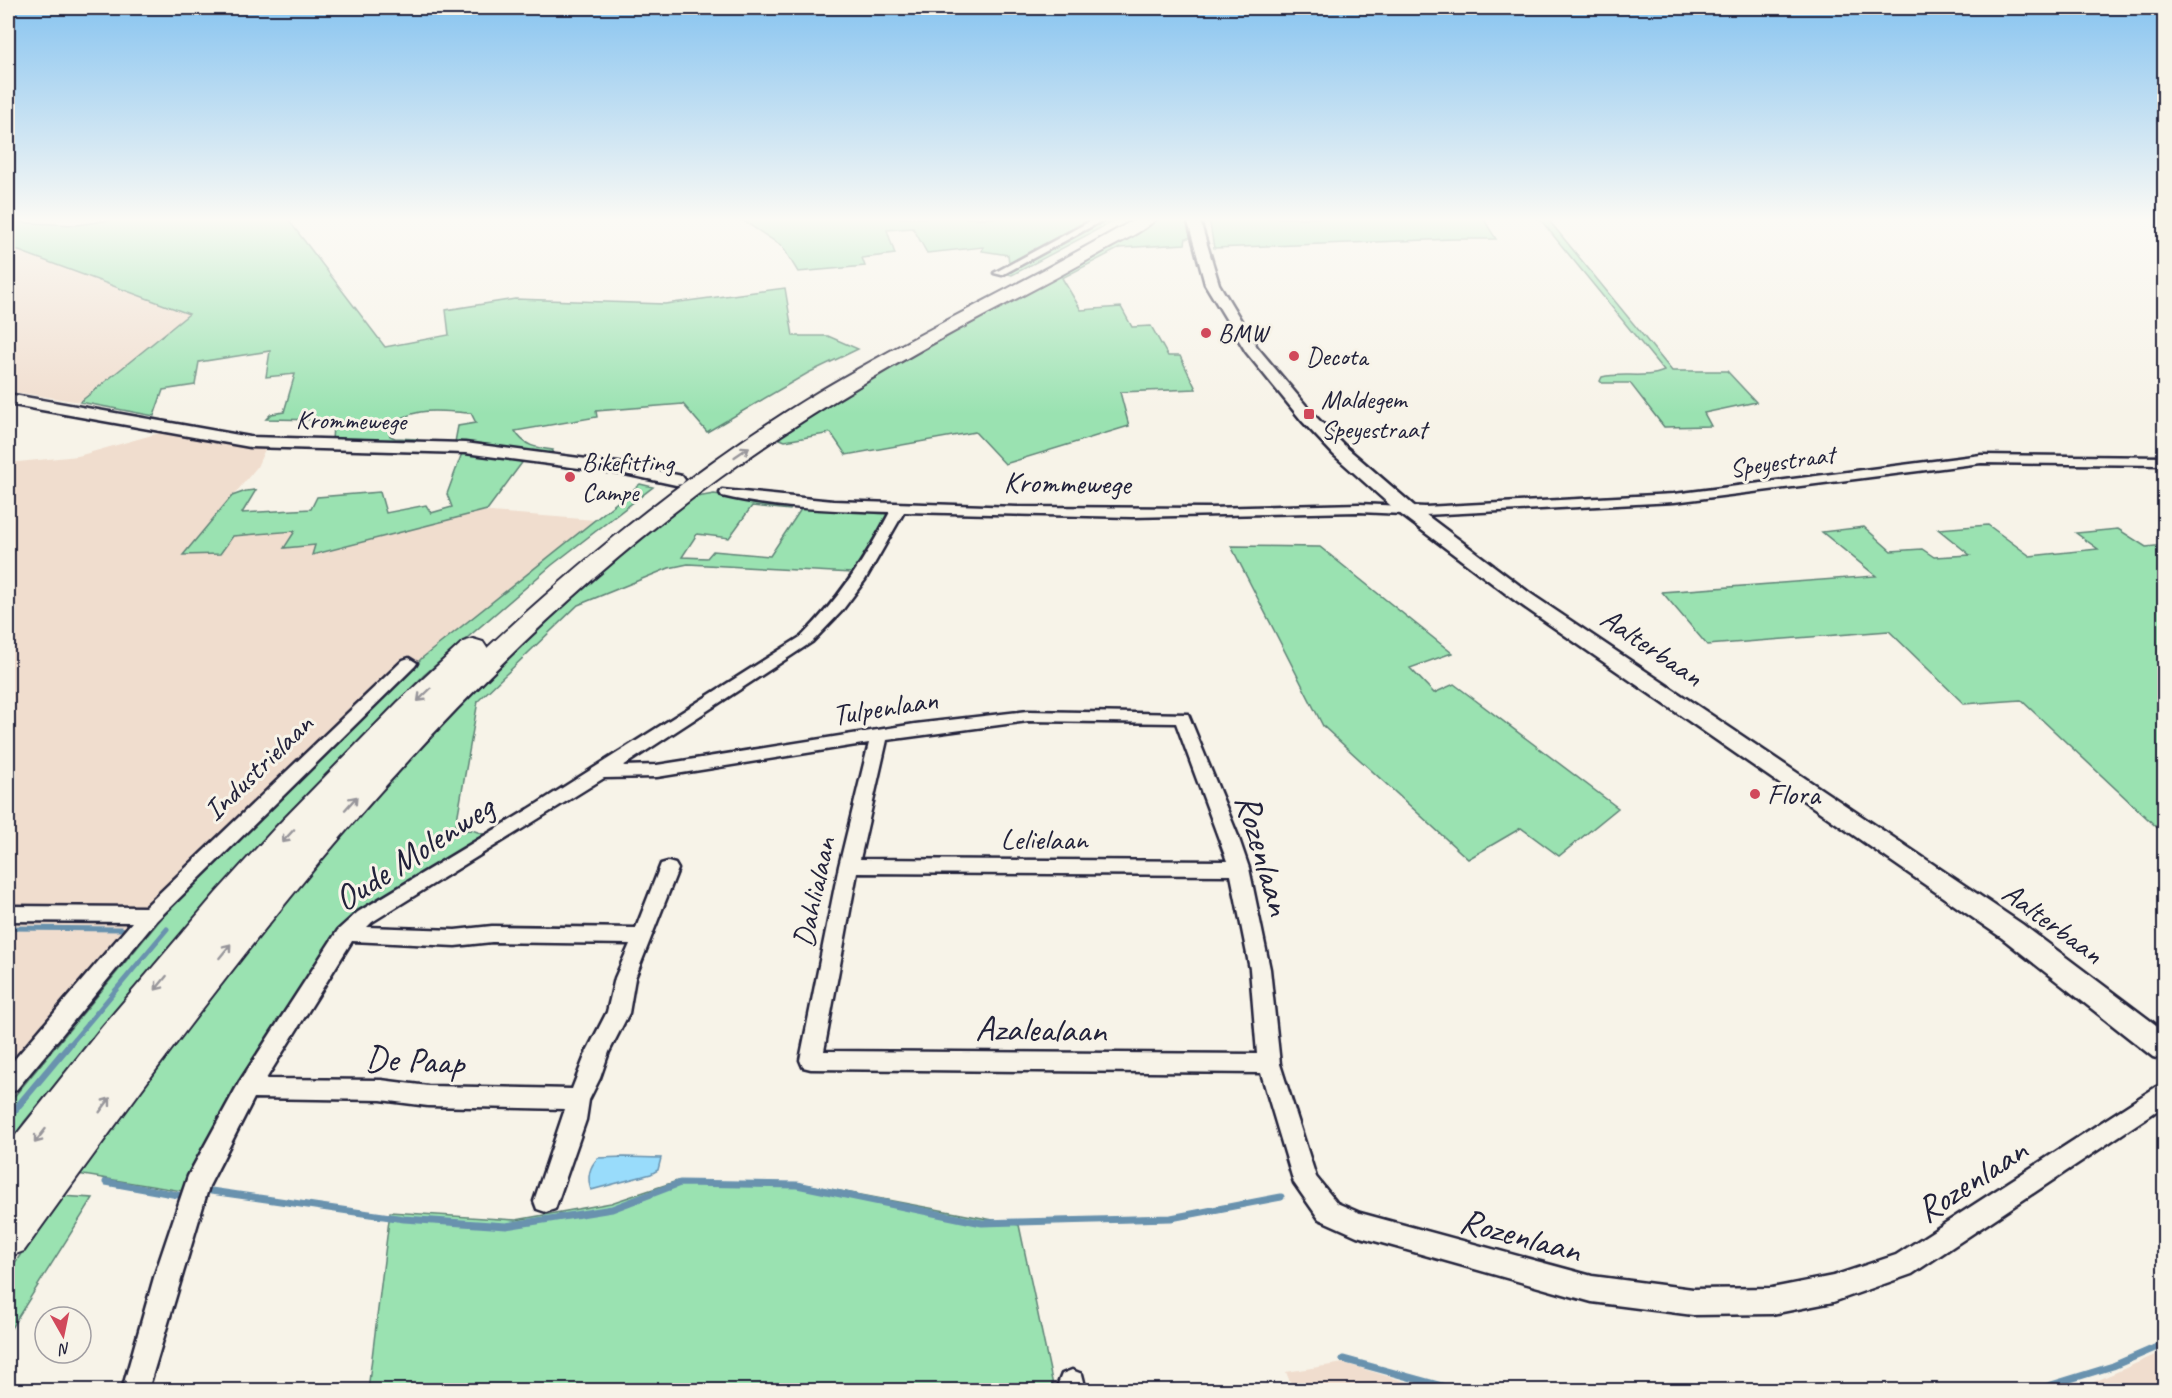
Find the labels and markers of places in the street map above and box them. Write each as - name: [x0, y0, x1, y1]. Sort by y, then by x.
- place label: BMW: [1218, 317, 1271, 350]
- marker: BMW: [1199, 326, 1213, 340]
- place label: Decota: [1306, 340, 1370, 373]
- marker: Decota: [1287, 349, 1301, 363]
- place label: Maldegem Speyestraat: [1321, 383, 1430, 446]
- marker: Maldegem Speyestraat: [1302, 407, 1316, 421]
- place label: Bikefitting Campe: [582, 446, 675, 509]
- marker: Bikefitting Campe: [563, 470, 577, 484]
- place label: Flora: [1767, 775, 1822, 813]
- marker: Flora: [1748, 787, 1762, 801]

